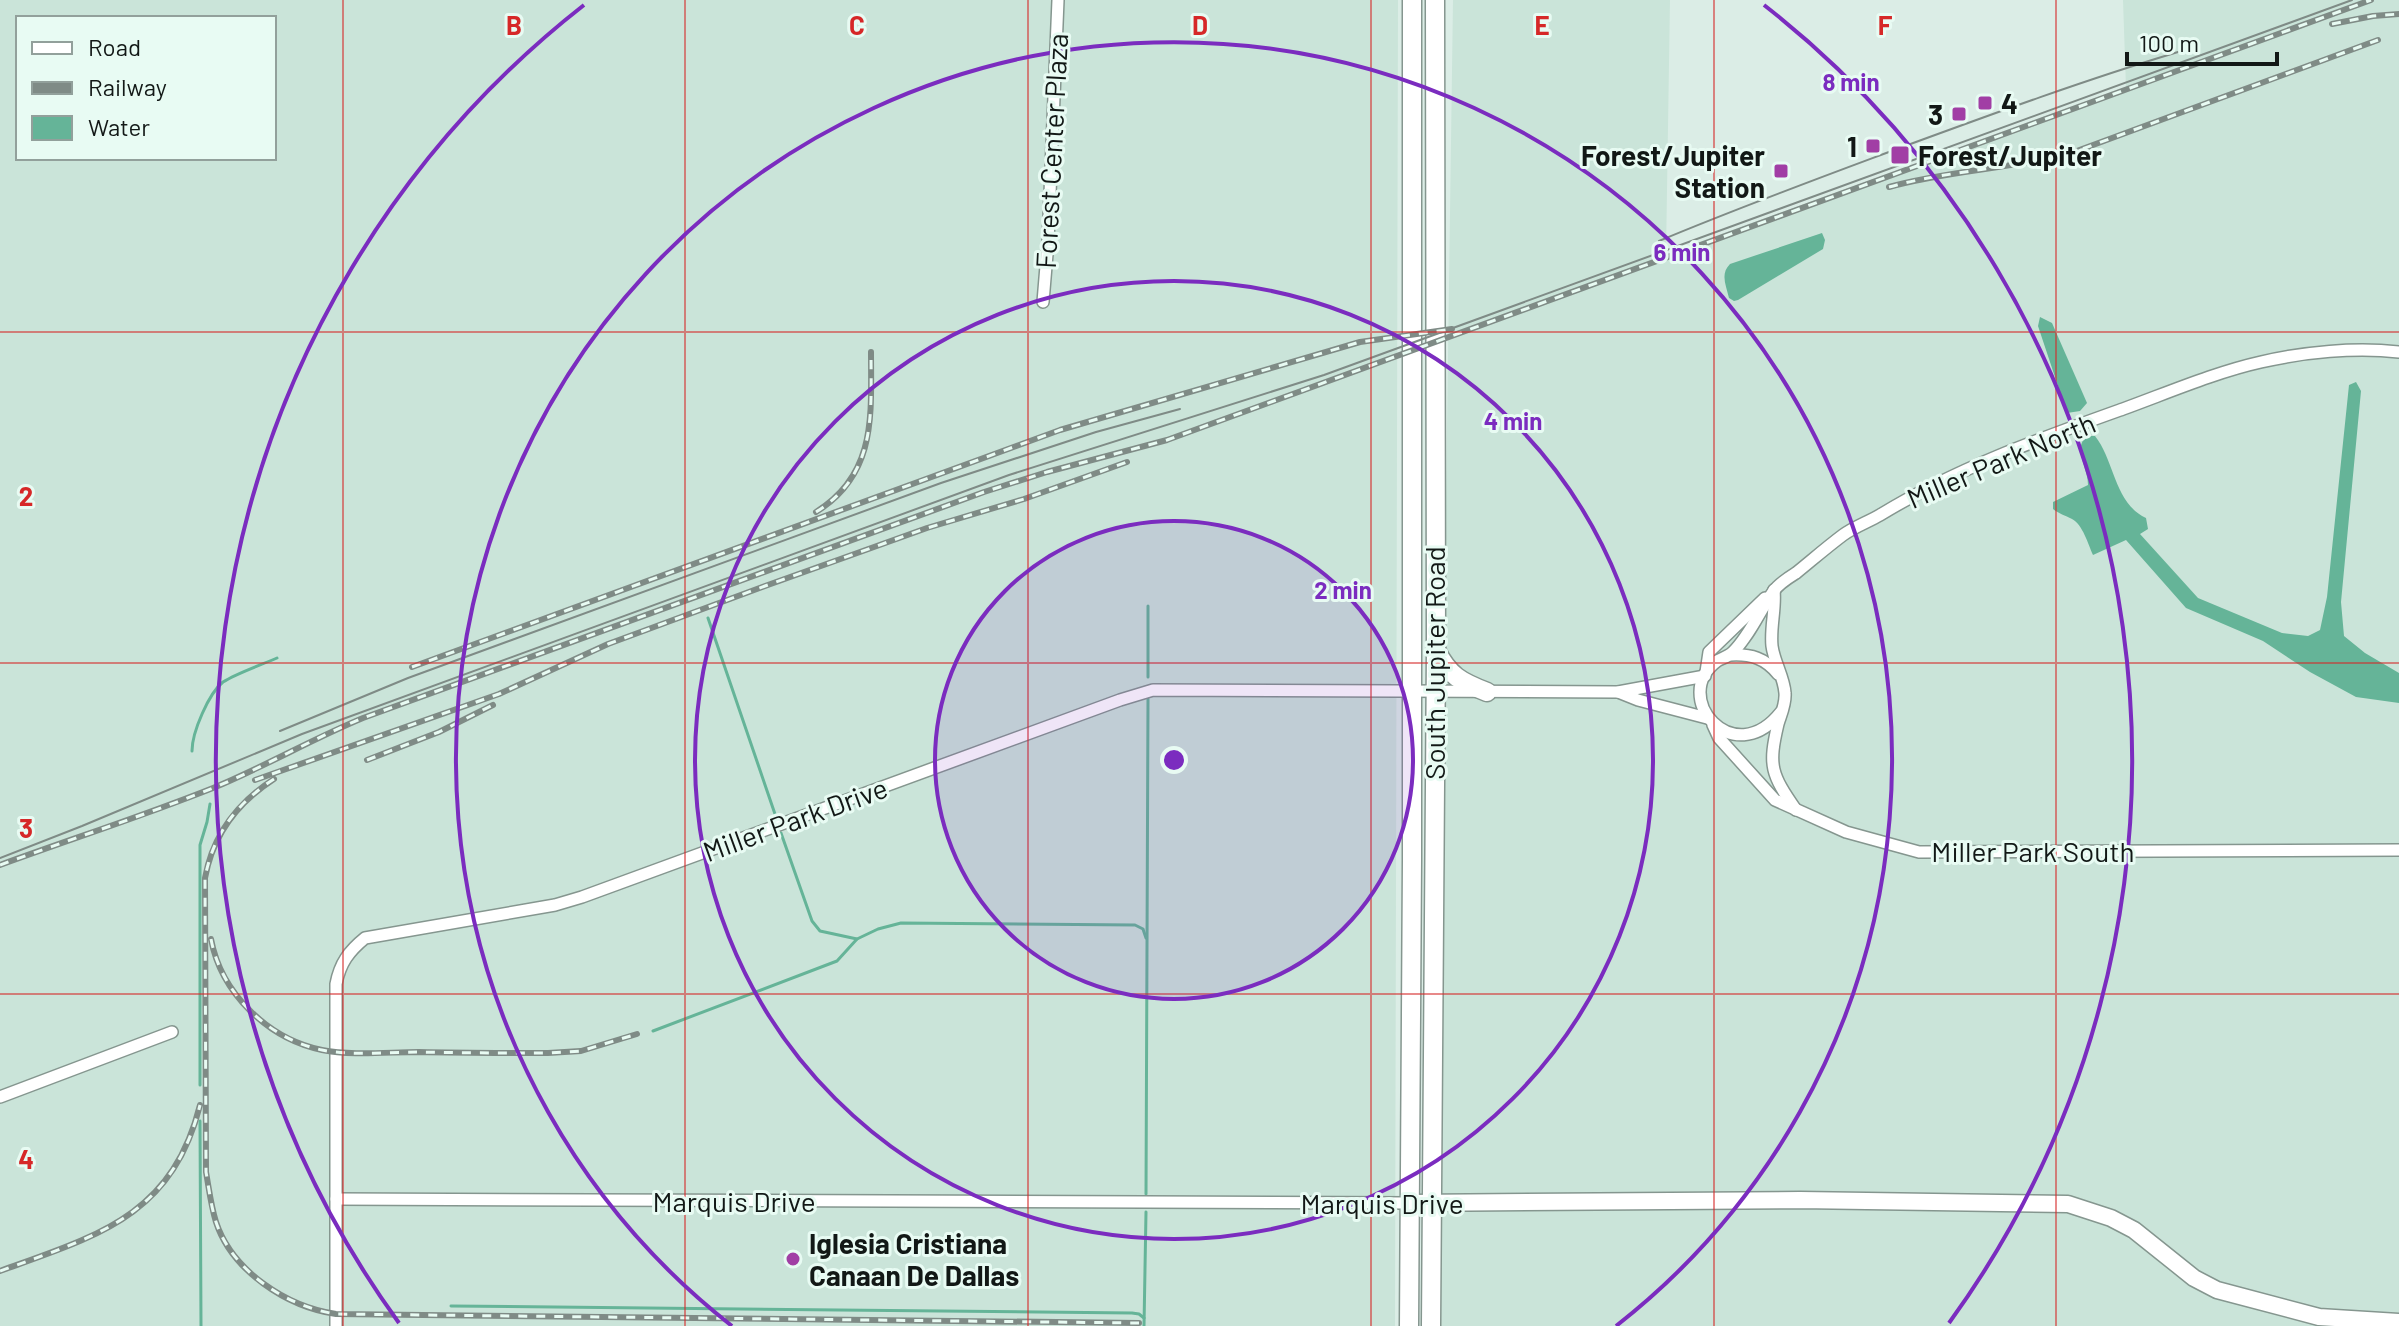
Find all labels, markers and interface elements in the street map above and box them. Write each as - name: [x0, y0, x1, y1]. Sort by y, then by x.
- text: B: [506, 9, 522, 40]
- text: C: [849, 9, 865, 40]
- text: D: [1192, 9, 1208, 40]
- text: E: [1534, 9, 1550, 40]
- text: F: [1878, 9, 1893, 40]
- legend: [16, 16, 276, 160]
- scale bar: [2127, 16, 2277, 66]
- text: 100 m: [2139, 28, 2199, 57]
- text: Road: [88, 32, 141, 61]
- street label: Forest Center Plaza: [1028, 32, 1074, 270]
- text: 8 min: [1822, 67, 1880, 96]
- text: Railway: [88, 72, 167, 101]
- place label: 4: [2001, 86, 2018, 120]
- marker: 4: [1976, 94, 1994, 112]
- place label: 3: [1928, 97, 1943, 131]
- marker: 3: [1950, 105, 1968, 123]
- text: Water: [88, 112, 150, 141]
- place label: 1: [1847, 129, 1857, 163]
- marker: 1: [1864, 137, 1882, 155]
- place label: Forest/Jupiter Station: [1581, 138, 1765, 204]
- place label: Forest/Jupiter: [1918, 138, 2102, 172]
- marker: Forest/Jupiter: [1889, 144, 1911, 166]
- marker: Forest/Jupiter Station: [1772, 162, 1790, 180]
- text: 6 min: [1654, 237, 1710, 266]
- street label: Miller Park North: [1902, 405, 2100, 515]
- text: 4 min: [1484, 406, 1542, 435]
- text: 2: [19, 480, 33, 511]
- street label: South Jupiter Road: [1417, 546, 1451, 780]
- text: 2 min: [1314, 575, 1372, 604]
- centre of rings: [1160, 746, 1188, 774]
- street label: Miller Park Drive: [698, 770, 892, 868]
- text: 3: [19, 812, 33, 843]
- street label: Miller Park South: [1931, 834, 2135, 868]
- text: 4: [18, 1143, 34, 1174]
- street label: Marquis Drive: [652, 1184, 816, 1218]
- street label: Marquis Drive: [1300, 1186, 1464, 1220]
- place label: Iglesia Cristiana Canaan De Dallas: [809, 1226, 1019, 1292]
- marker: Iglesia Cristiana Canaan De Dallas: [784, 1250, 802, 1268]

